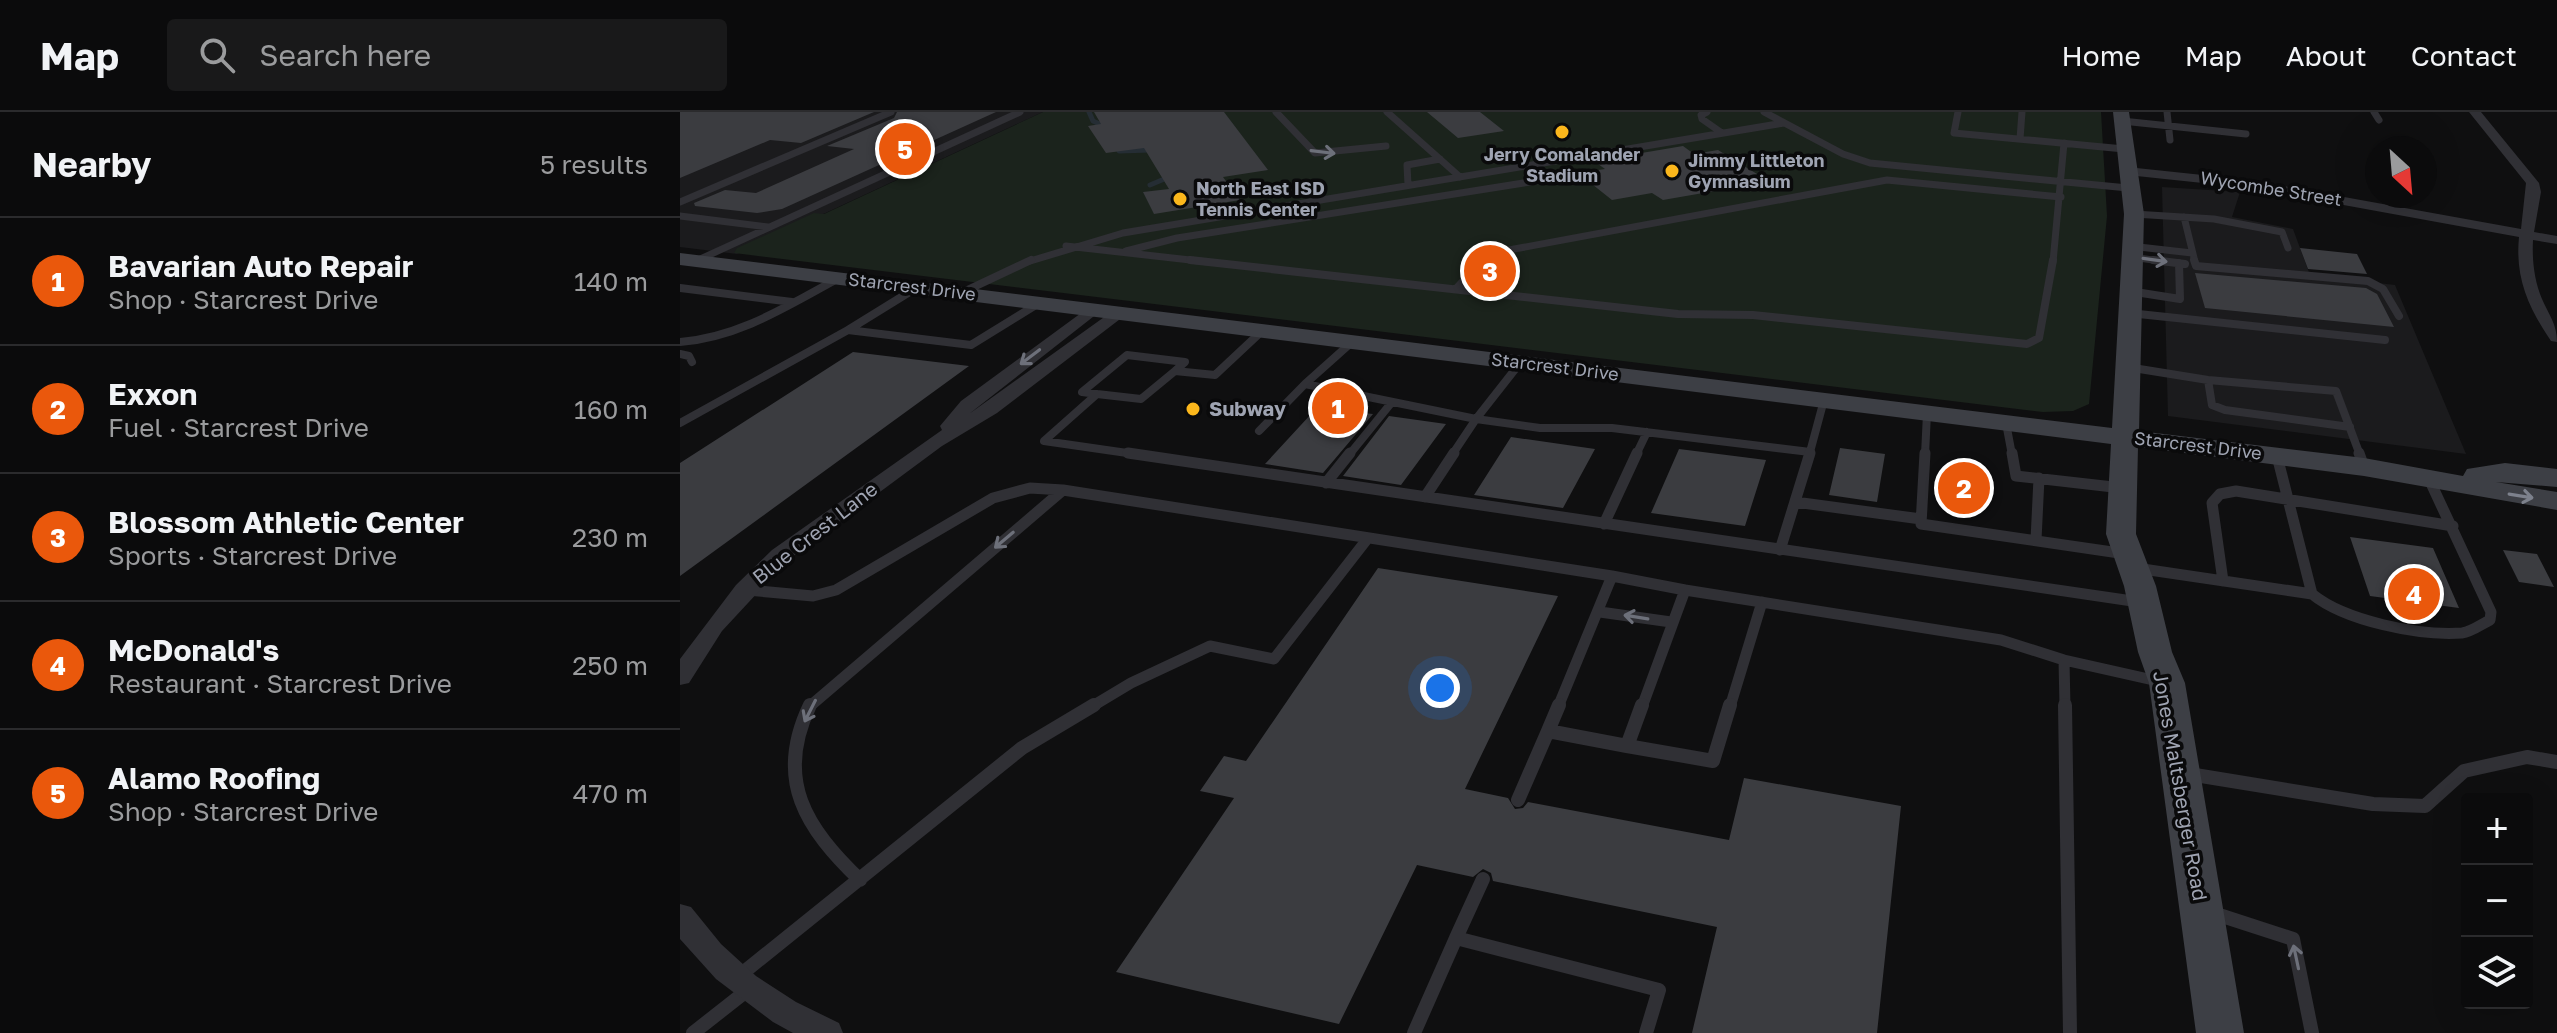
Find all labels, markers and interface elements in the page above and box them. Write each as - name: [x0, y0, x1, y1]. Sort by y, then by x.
- search box: [167, 19, 727, 91]
- text: Map: [40, 33, 119, 78]
- icon: search: [195, 33, 239, 77]
- text: Search here: [259, 37, 431, 73]
- text: Home: [2062, 39, 2141, 72]
- text: Map: [2185, 39, 2242, 72]
- text: About: [2286, 39, 2367, 72]
- text: Contact: [2411, 39, 2517, 72]
- pin: 5: [879, 119, 931, 179]
- marker: Jerry Comalander Stadium: [1553, 123, 1571, 141]
- north arrow: [2365, 136, 2437, 208]
- place label: Jerry Comalander Stadium: [1484, 143, 1640, 186]
- text: Nearby: [32, 144, 152, 184]
- one-way arrow: [1309, 144, 1335, 159]
- text: 5 results: [540, 149, 648, 180]
- place label: Jimmy Littleton Gymnasium: [1688, 149, 1825, 192]
- marker: Jimmy Littleton Gymnasium: [1663, 162, 1681, 180]
- street label: Wycombe Street: [2199, 166, 2343, 210]
- place label: North East ISD Tennis Center: [1196, 177, 1325, 220]
- marker: North East ISD Tennis Center: [1171, 190, 1189, 208]
- pin: 3: [1464, 241, 1516, 301]
- text: Bavarian Auto Repair: [108, 248, 413, 284]
- one-way arrow: [2142, 253, 2167, 268]
- text: 1: [51, 266, 65, 297]
- text: 140 m: [574, 266, 648, 297]
- street label: Starcrest Drive: [847, 267, 977, 305]
- text: Shop · Starcrest Drive: [108, 284, 378, 315]
- street label: Starcrest Drive: [1490, 347, 1620, 385]
- one-way arrow: [1020, 349, 1041, 366]
- text: Exxon: [108, 376, 197, 412]
- pin: 1: [1312, 378, 1364, 438]
- text: 2: [50, 394, 66, 425]
- text: 160 m: [574, 394, 648, 425]
- place label: Subway: [1209, 396, 1286, 420]
- marker: Subway: [1184, 400, 1202, 418]
- text: Fuel · Starcrest Drive: [108, 412, 369, 443]
- street label: Starcrest Drive: [2133, 426, 2263, 464]
- pin: 2: [1938, 458, 1990, 518]
- street label: Blue Crest Lane: [747, 476, 882, 588]
- one-way arrow: [2507, 489, 2533, 504]
- text: Blossom Athletic Center: [108, 504, 464, 540]
- text: 3: [50, 522, 66, 553]
- text: 230 m: [572, 522, 648, 553]
- one-way arrow: [994, 531, 1014, 549]
- text: Sports · Starcrest Drive: [108, 540, 397, 571]
- pin: 4: [2388, 564, 2440, 624]
- one-way arrow: [1623, 609, 1649, 624]
- text: McDonald's: [108, 632, 279, 668]
- text: 4: [50, 650, 66, 681]
- text: 250 m: [572, 650, 648, 681]
- text: Restaurant · Starcrest Drive: [108, 668, 452, 699]
- your location: [1420, 668, 1460, 708]
- street label: Jones Maltsberger Road: [2149, 669, 2213, 903]
- one-way arrow: [801, 699, 817, 722]
- text: Alamo Roofing: [108, 760, 320, 796]
- text: 5: [50, 778, 66, 809]
- text: 470 m: [573, 778, 648, 809]
- map controls: [2461, 793, 2533, 1009]
- button: +: [2461, 793, 2533, 865]
- text: Shop · Starcrest Drive: [108, 796, 378, 827]
- button: −: [2461, 865, 2533, 937]
- button: layers: [2461, 937, 2533, 1009]
- one-way arrow: [2288, 944, 2303, 970]

